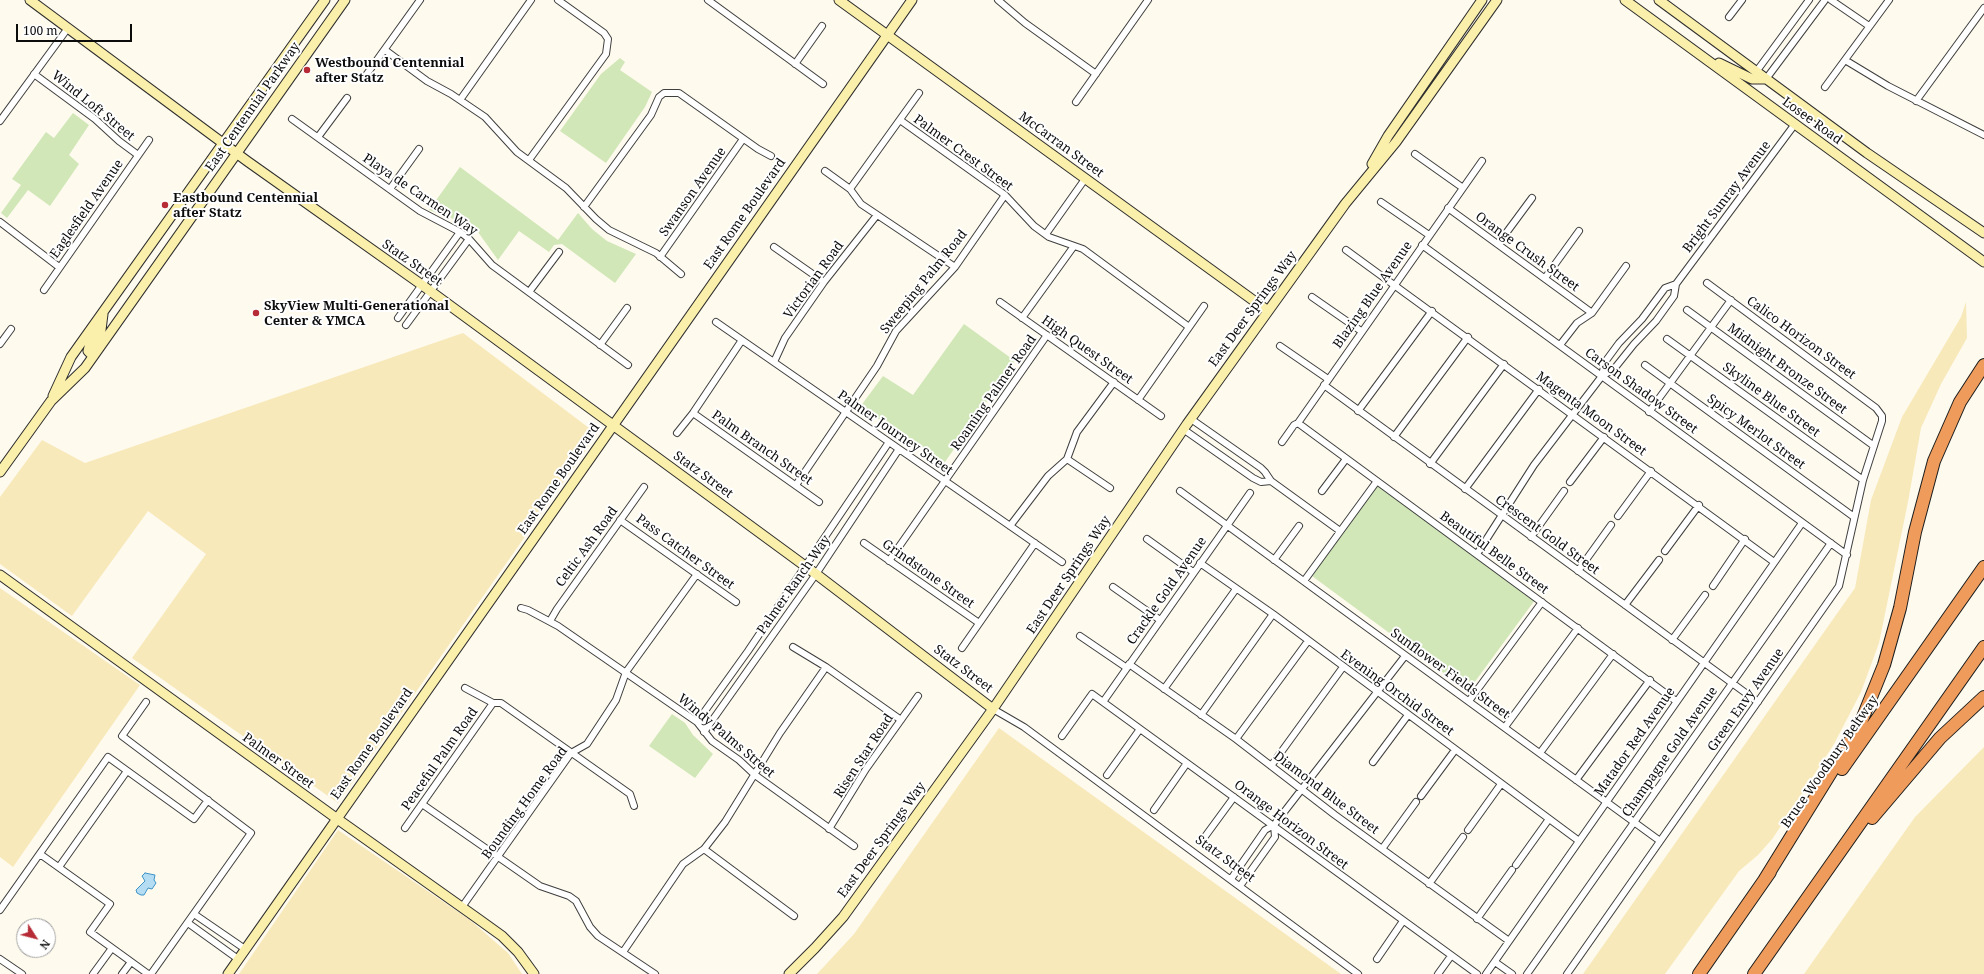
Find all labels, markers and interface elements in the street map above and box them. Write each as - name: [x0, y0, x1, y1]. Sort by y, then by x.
- scale bar: [18, 16, 134, 42]
- text: 100 m: [23, 22, 58, 39]
- street label: East Centennial Parkway: [202, 39, 304, 175]
- place label: Westbound Centennial after Statz: [315, 55, 464, 86]
- marker: Westbound Centennial after Statz: [302, 65, 312, 75]
- street label: Wind Loft Street: [48, 68, 138, 144]
- street label: Losee Road: [1779, 94, 1845, 148]
- street label: McCarran Street: [1015, 109, 1107, 181]
- street label: Palmer Crest Street: [910, 112, 1016, 194]
- street label: Bright Sunray Avenue: [1680, 138, 1774, 256]
- street label: Swanson Avenue: [656, 144, 730, 240]
- street label: Playa de Carmen Way: [360, 151, 480, 239]
- street label: East Rome Boulevard: [701, 155, 789, 273]
- street label: Eaglesfield Avenue: [47, 157, 127, 261]
- place label: Eastbound Centennial after Statz: [173, 190, 318, 221]
- marker: Eastbound Centennial after Statz: [160, 200, 170, 210]
- street label: Orange Crush Street: [1472, 209, 1582, 295]
- street label: Sweeping Palm Road: [877, 227, 971, 337]
- street label: Statz Street: [379, 237, 445, 289]
- street label: Victorian Road: [781, 238, 847, 322]
- street label: Blazing Blue Avenue: [1330, 239, 1416, 351]
- street label: East Deer Springs Way: [1206, 248, 1300, 370]
- street label: Calico Horizon Street: [1743, 293, 1859, 383]
- place label: SkyView Multi-Generational Center & YMCA: [264, 298, 449, 329]
- marker: SkyView Multi-Generational Center & YMCA: [251, 308, 261, 318]
- street label: High Quest Street: [1038, 313, 1136, 387]
- street label: Midnight Bronze Street: [1724, 320, 1850, 418]
- street label: Roaming Palmer Road: [948, 332, 1040, 454]
- street label: Carson Shadow Street: [1582, 345, 1700, 437]
- street label: Skyline Blue Street: [1719, 360, 1823, 440]
- street label: Magenta Moon Street: [1533, 369, 1649, 459]
- street label: Palmer Journey Street: [835, 387, 955, 479]
- street label: Spicy Merlot Street: [1704, 391, 1808, 473]
- street label: Palm Branch Street: [709, 407, 815, 489]
- street label: East Rome Boulevard: [515, 420, 603, 538]
- street label: Statz Street: [670, 448, 736, 502]
- street label: Crescent Gold Street: [1492, 492, 1602, 578]
- street label: Celtic Ash Road: [553, 504, 621, 590]
- street label: Beautiful Belle Street: [1437, 508, 1551, 598]
- street label: Pass Catcher Street: [633, 511, 737, 593]
- street label: East Deer Springs Way: [1024, 513, 1114, 637]
- street label: Palmer Ranch Way: [754, 532, 834, 638]
- street label: Crackle Gold Avenue: [1124, 534, 1210, 648]
- street label: Grindstone Street: [879, 536, 977, 612]
- street label: Sunflower Fields Street: [1387, 625, 1513, 723]
- street label: Statz Street: [930, 642, 996, 696]
- street label: Green Envy Avenue: [1705, 645, 1787, 755]
- street label: Evening Orchid Street: [1337, 647, 1457, 739]
- street label: Matador Red Avenue: [1591, 684, 1679, 800]
- street label: Champagne Gold Avenue: [1619, 684, 1721, 820]
- street label: East Rome Boulevard: [328, 685, 416, 803]
- street label: Windy Palms Street: [674, 691, 778, 781]
- street label: Bruce Woodbury Beltway: [1778, 693, 1882, 831]
- street label: Peaceful Palm Road: [399, 705, 481, 813]
- street label: Risen Star Road: [831, 711, 897, 801]
- street label: Palmer Street: [239, 730, 317, 792]
- street label: Bounding Home Road: [479, 744, 571, 862]
- street label: Diamond Blue Street: [1270, 748, 1382, 838]
- street label: Orange Horizon Street: [1231, 777, 1351, 873]
- street label: East Deer Springs Way: [835, 779, 929, 901]
- street label: Statz Street: [1192, 832, 1258, 886]
- north arrow: [16, 918, 56, 958]
- text: N: [37, 937, 54, 953]

